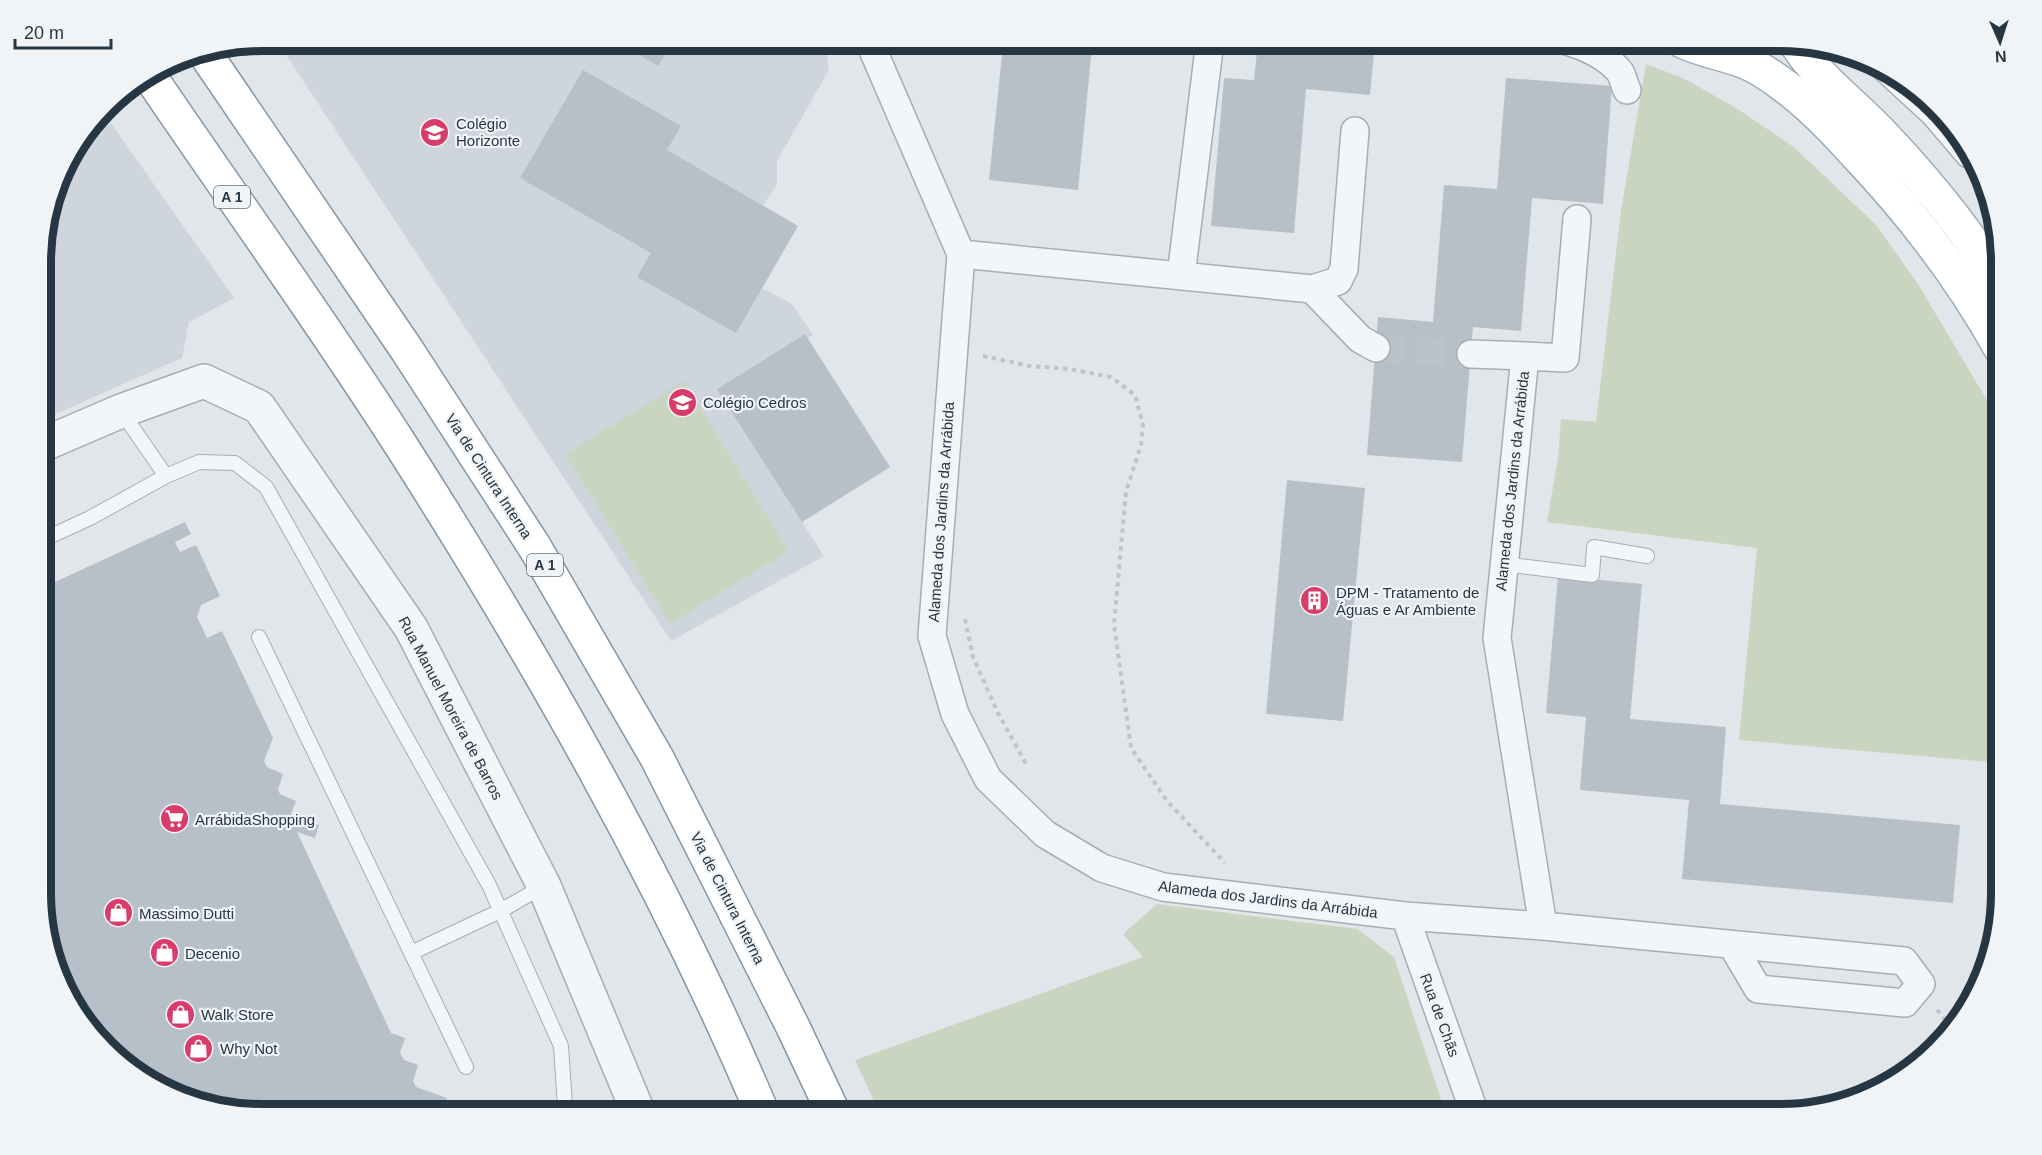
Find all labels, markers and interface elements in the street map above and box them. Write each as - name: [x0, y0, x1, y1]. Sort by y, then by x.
- scale bar: [15, 12, 111, 50]
- north arrow: [1970, 12, 2030, 72]
- text: 20 m: [24, 23, 64, 43]
- text: N: [1995, 48, 2007, 65]
- place label: Colégio Horizonte: [456, 115, 520, 149]
- school or university icon: Colégio Horizonte: [419, 116, 451, 148]
- road number: A 1: [214, 186, 250, 208]
- street label: Alameda dos Jardins da Arrábida: [1492, 370, 1532, 592]
- school or university icon: Colégio Cedros: [666, 386, 698, 418]
- place label: Colégio Cedros: [703, 394, 806, 411]
- street label: Alameda dos Jardins da Arrábida: [925, 401, 957, 623]
- street label: Via de Cintura Interna: [442, 410, 536, 542]
- road number: A 1: [527, 554, 563, 576]
- place label: DPM - Tratamento de Águas e Ar Ambiente: [1336, 584, 1479, 618]
- building icon: DPM - Tratamento de Águas e Ar Ambiente: [1299, 585, 1331, 617]
- street label: Rua Manuel Moreira de Barros: [395, 613, 507, 803]
- supermarket icon: ArrábidaShopping: [158, 803, 190, 835]
- place label: ArrábidaShopping: [195, 811, 315, 828]
- street label: Via de Cintura Interna: [687, 829, 769, 967]
- street label: Alameda dos Jardins da Arrábida: [1157, 877, 1379, 921]
- shop icon: Massimo Dutti: [102, 897, 134, 929]
- place label: Massimo Dutti: [139, 905, 234, 922]
- shop icon: Decenio: [148, 937, 180, 969]
- place label: Decenio: [185, 945, 240, 962]
- street label: Rua de Chãs: [1417, 971, 1463, 1059]
- shop icon: Walk Store: [164, 998, 196, 1030]
- place label: Walk Store: [201, 1006, 274, 1023]
- shop icon: Why Not: [183, 1032, 215, 1064]
- place label: Why Not: [220, 1040, 278, 1057]

